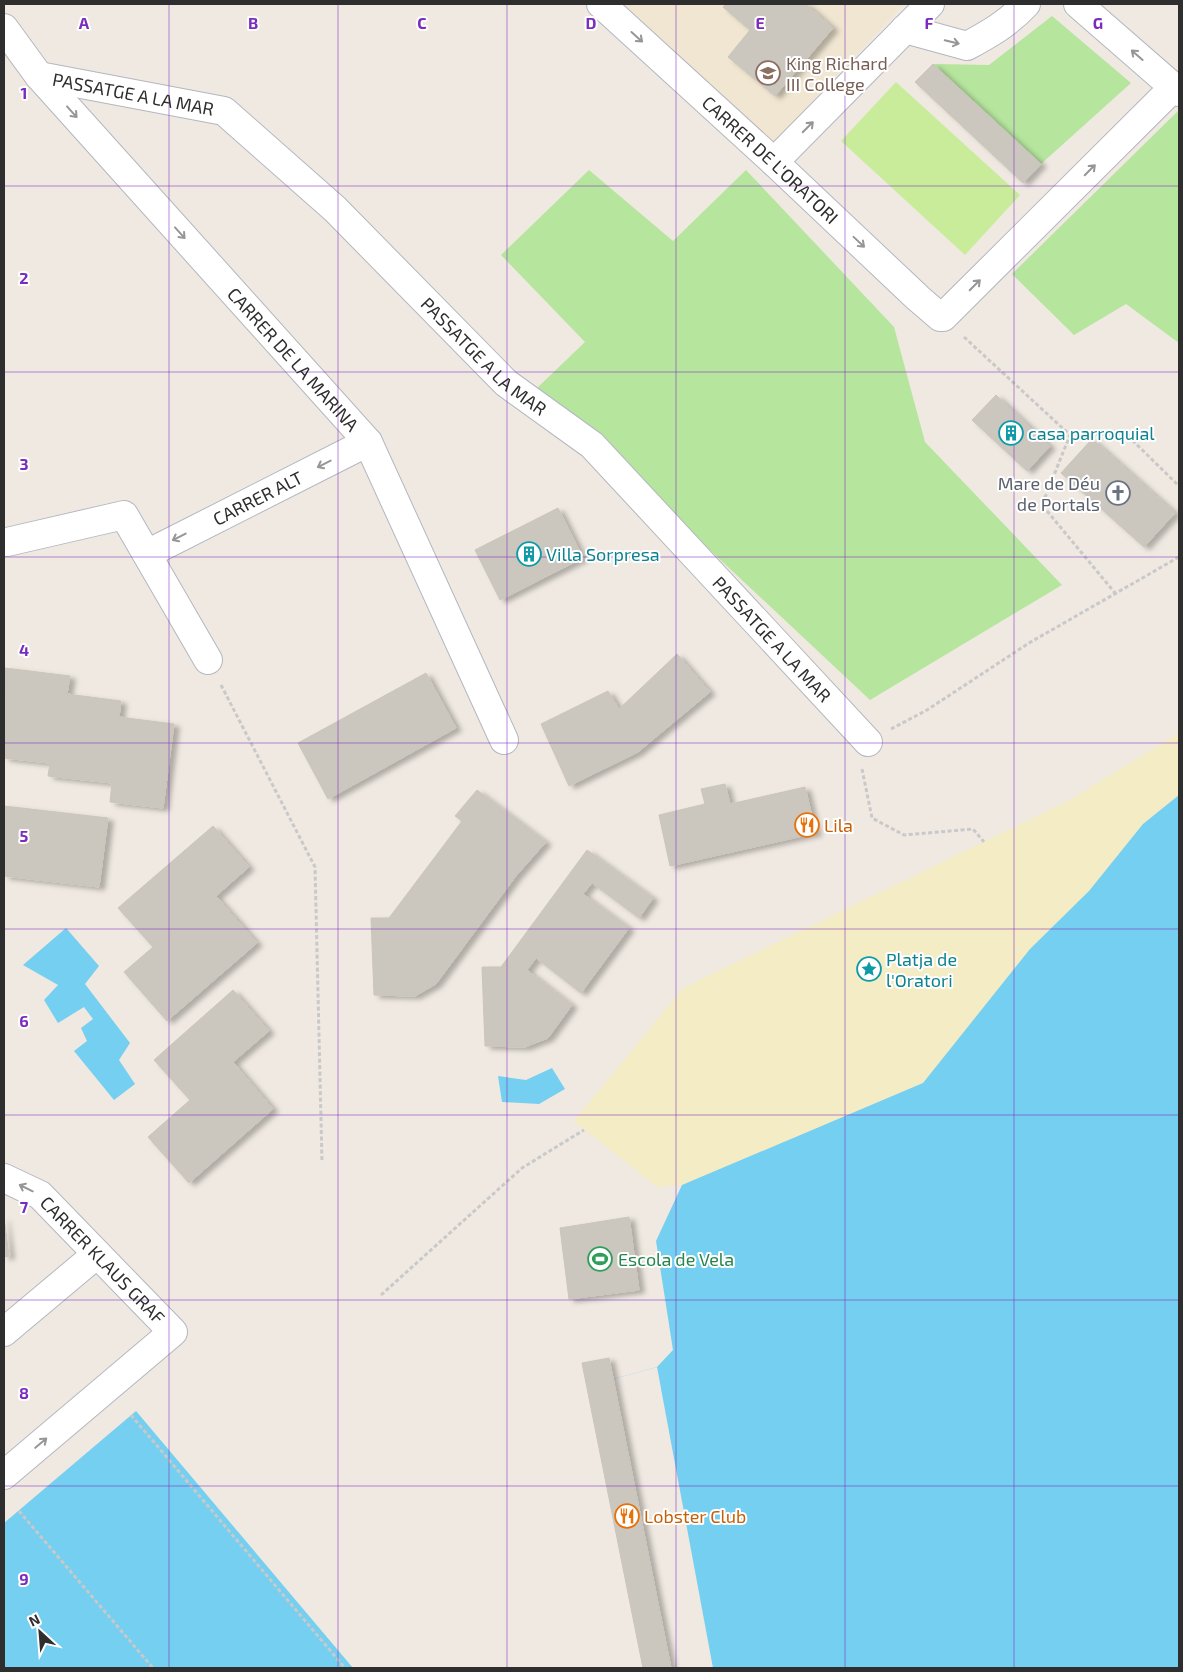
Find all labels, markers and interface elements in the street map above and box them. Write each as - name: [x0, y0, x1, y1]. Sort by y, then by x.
- text: A: [79, 13, 90, 32]
- text: B: [248, 13, 258, 32]
- text: C: [417, 13, 427, 32]
- text: D: [586, 13, 597, 32]
- text: E: [755, 13, 765, 32]
- text: F: [925, 13, 934, 32]
- text: G: [1093, 13, 1103, 32]
- one-way arrow: [630, 31, 643, 42]
- one-way arrow: [944, 38, 960, 47]
- one-way arrow: [1131, 50, 1144, 61]
- place label: King Richard III College: [786, 52, 888, 95]
- school or university icon: King Richard III College: [755, 60, 781, 86]
- street label: PASSATGE A LA MAR: [51, 68, 216, 120]
- text: 1: [21, 83, 27, 102]
- street label: CARRER DE L'ORATORI: [698, 91, 843, 228]
- one-way arrow: [66, 106, 77, 119]
- one-way arrow: [802, 121, 814, 133]
- one-way arrow: [1084, 164, 1097, 176]
- one-way arrow: [174, 227, 186, 240]
- one-way arrow: [853, 236, 865, 248]
- text: 2: [19, 268, 29, 287]
- one-way arrow: [969, 278, 981, 291]
- street label: CARRER DE LA MARINA: [223, 283, 364, 436]
- street label: PASSATGE A LA MAR: [417, 292, 551, 420]
- building icon: casa parroquial: [998, 420, 1024, 446]
- place label: casa parroquial: [1028, 422, 1155, 444]
- text: 3: [19, 454, 29, 473]
- one-way arrow: [317, 460, 332, 469]
- street label: CARRER ALT: [209, 466, 307, 530]
- place label: Mare de Déu de Portals: [998, 472, 1100, 515]
- church icon: Mare de Déu de Portals: [1105, 480, 1131, 506]
- one-way arrow: [172, 532, 187, 542]
- building icon: Villa Sorpresa: [516, 541, 542, 567]
- place label: Villa Sorpresa: [546, 543, 660, 565]
- street label: PASSATGE A LA MAR: [708, 571, 836, 706]
- text: 4: [19, 640, 29, 659]
- restaurant icon: Lila: [794, 812, 820, 838]
- place label: Lila: [824, 814, 853, 836]
- text: 5: [20, 826, 29, 845]
- place label: Platja de l'Oratori: [886, 948, 957, 991]
- place icon: Platja de l'Oratori: [856, 956, 882, 982]
- text: 6: [19, 1011, 29, 1030]
- one-way arrow: [19, 1183, 34, 1192]
- street label: CARRER KLAUS GRAF: [36, 1191, 170, 1328]
- text: 7: [20, 1197, 29, 1216]
- sports icon: Escola de Vela: [587, 1246, 613, 1272]
- place label: Escola de Vela: [618, 1248, 734, 1270]
- text: 8: [19, 1383, 29, 1402]
- one-way arrow: [34, 1438, 47, 1449]
- restaurant icon: Lobster Club: [614, 1503, 640, 1529]
- place label: Lobster Club: [644, 1505, 746, 1527]
- text: 9: [19, 1569, 29, 1588]
- north arrow: [15, 1607, 65, 1657]
- text: N: [26, 1610, 42, 1630]

